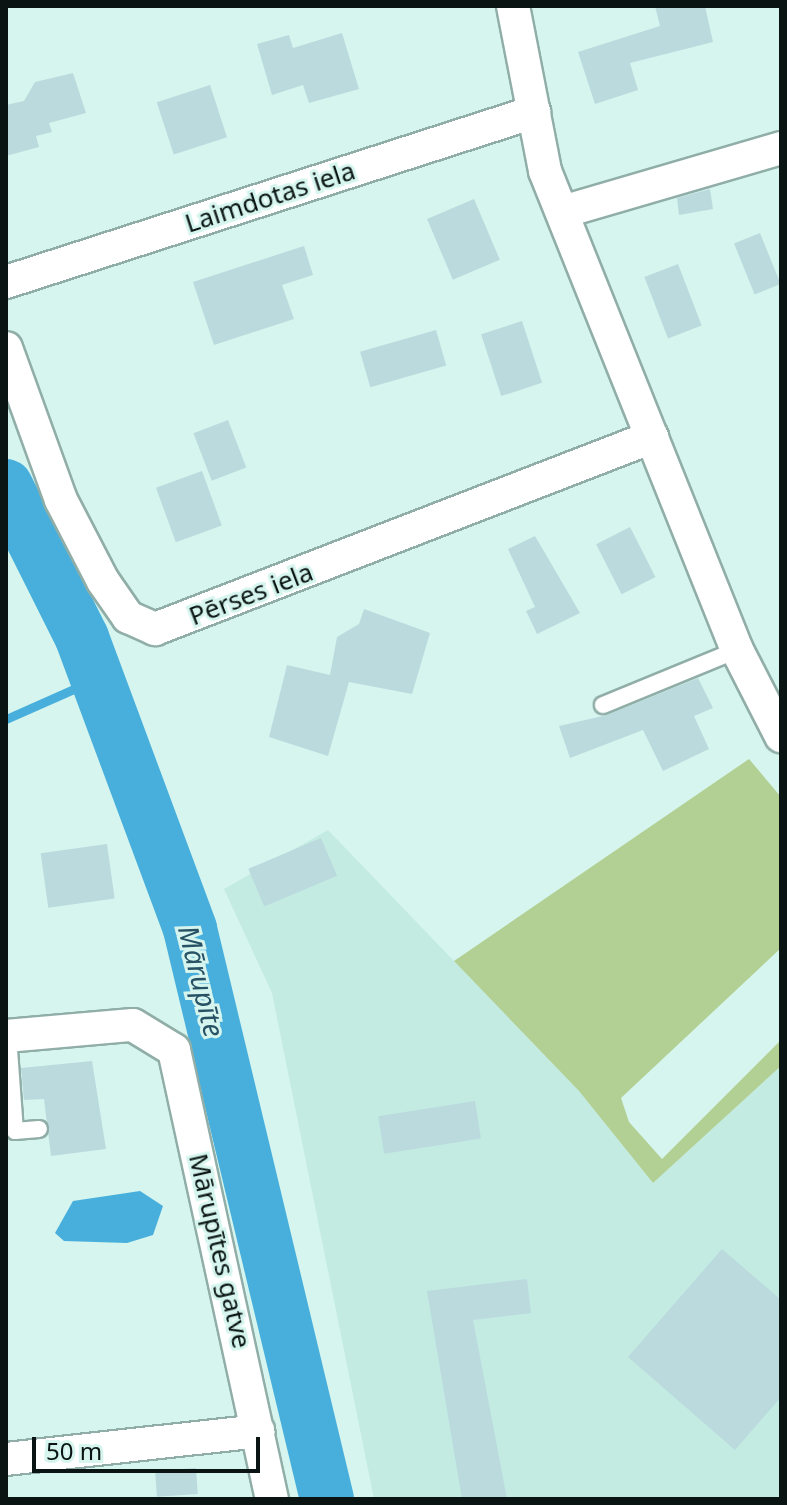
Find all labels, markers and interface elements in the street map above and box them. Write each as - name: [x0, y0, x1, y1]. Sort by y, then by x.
- street label: Laimdotas iela: [181, 155, 359, 239]
- street label: Pērses iela: [185, 556, 317, 632]
- water label: Mārupīte: [172, 922, 232, 1040]
- street label: Mārupītes gatve: [182, 1151, 258, 1351]
- scale bar: [36, 1421, 264, 1471]
- text: 50 m: [46, 1434, 102, 1467]

